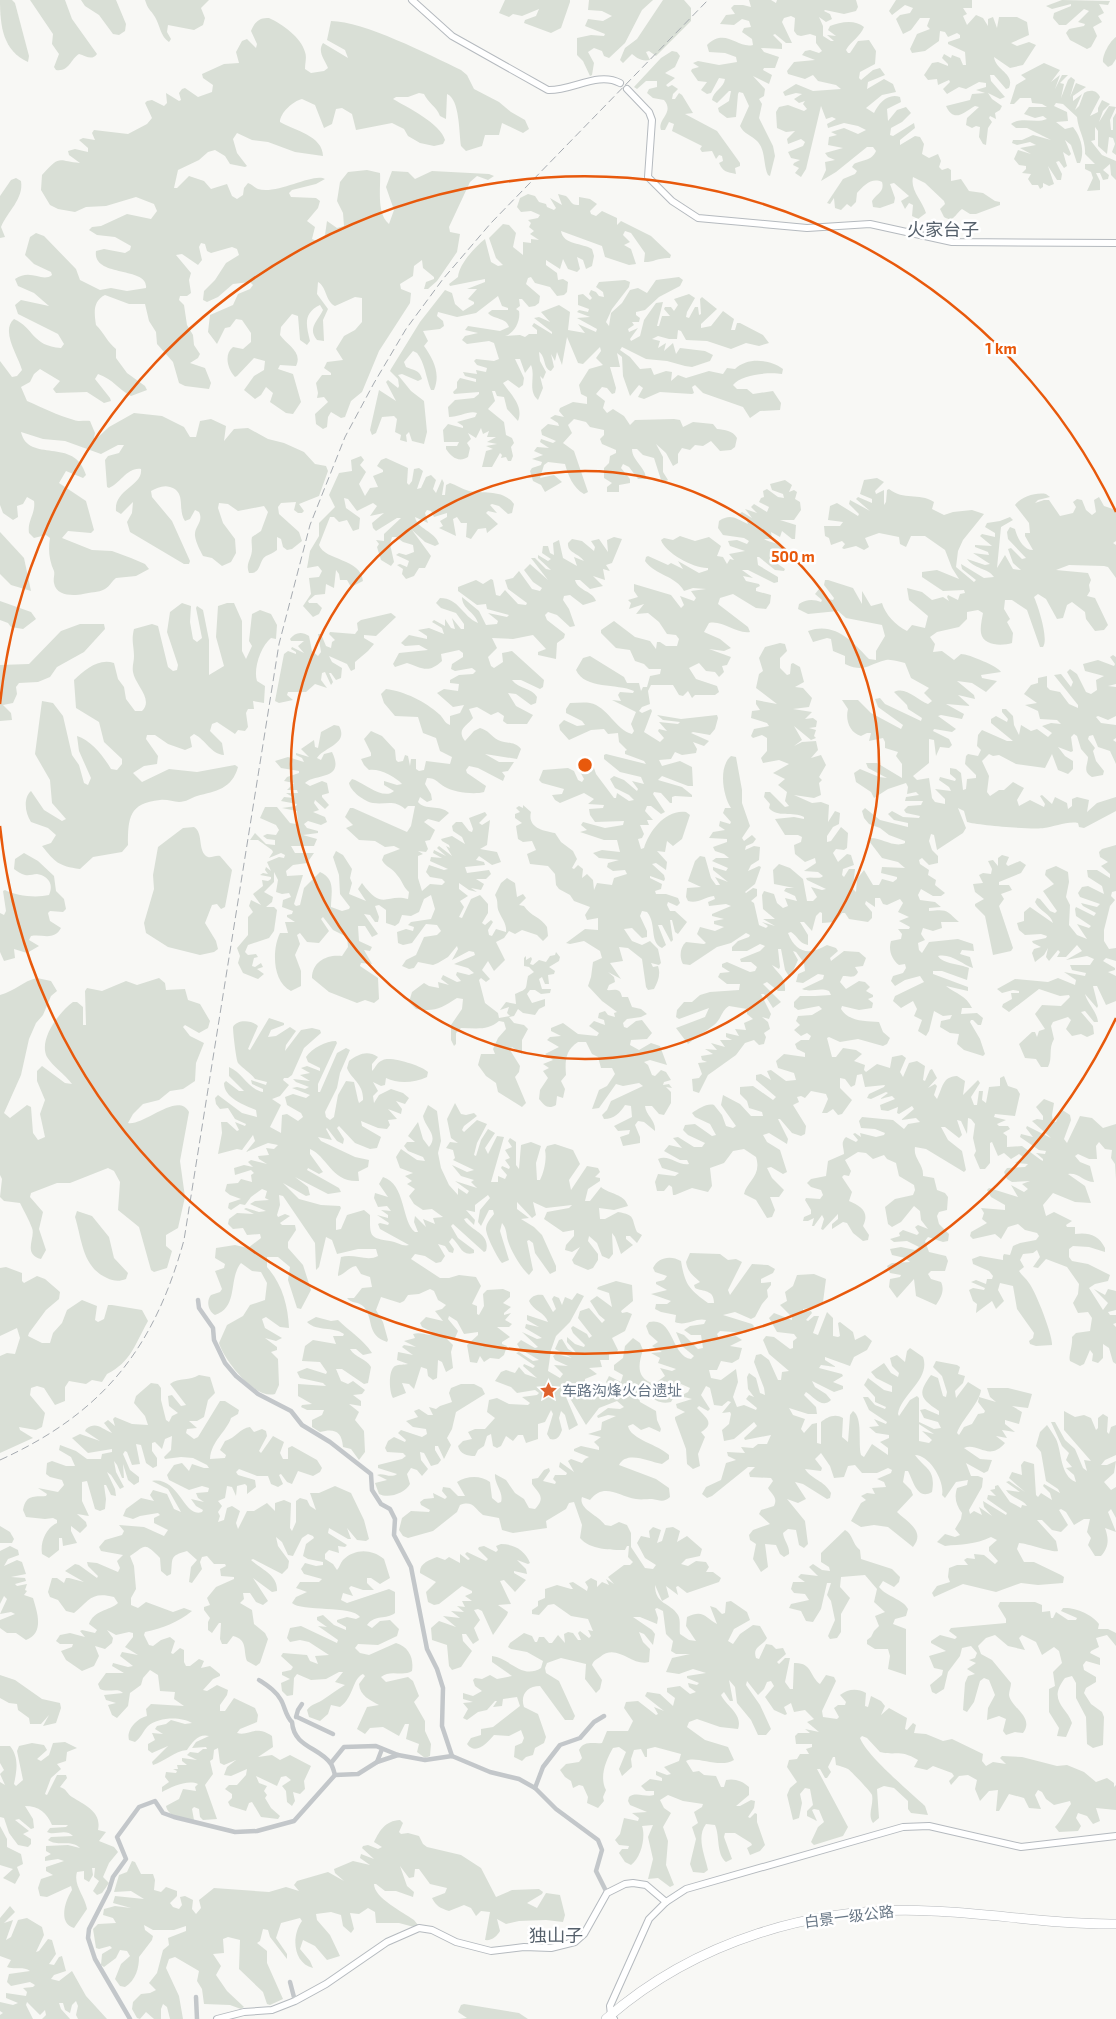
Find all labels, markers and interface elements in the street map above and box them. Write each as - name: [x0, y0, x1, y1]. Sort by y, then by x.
- district label: 火家台子: [907, 218, 979, 240]
- text: 1 km: [985, 339, 1017, 357]
- text: 500 m: [771, 547, 815, 565]
- centre of rings: [576, 756, 594, 774]
- place icon: 车路沟烽火台遗址: [538, 1381, 558, 1401]
- place label: 车路沟烽火台遗址: [562, 1381, 682, 1399]
- street label: 白景一级公路: [803, 1902, 895, 1930]
- district label: 独山子: [529, 1924, 583, 1946]

